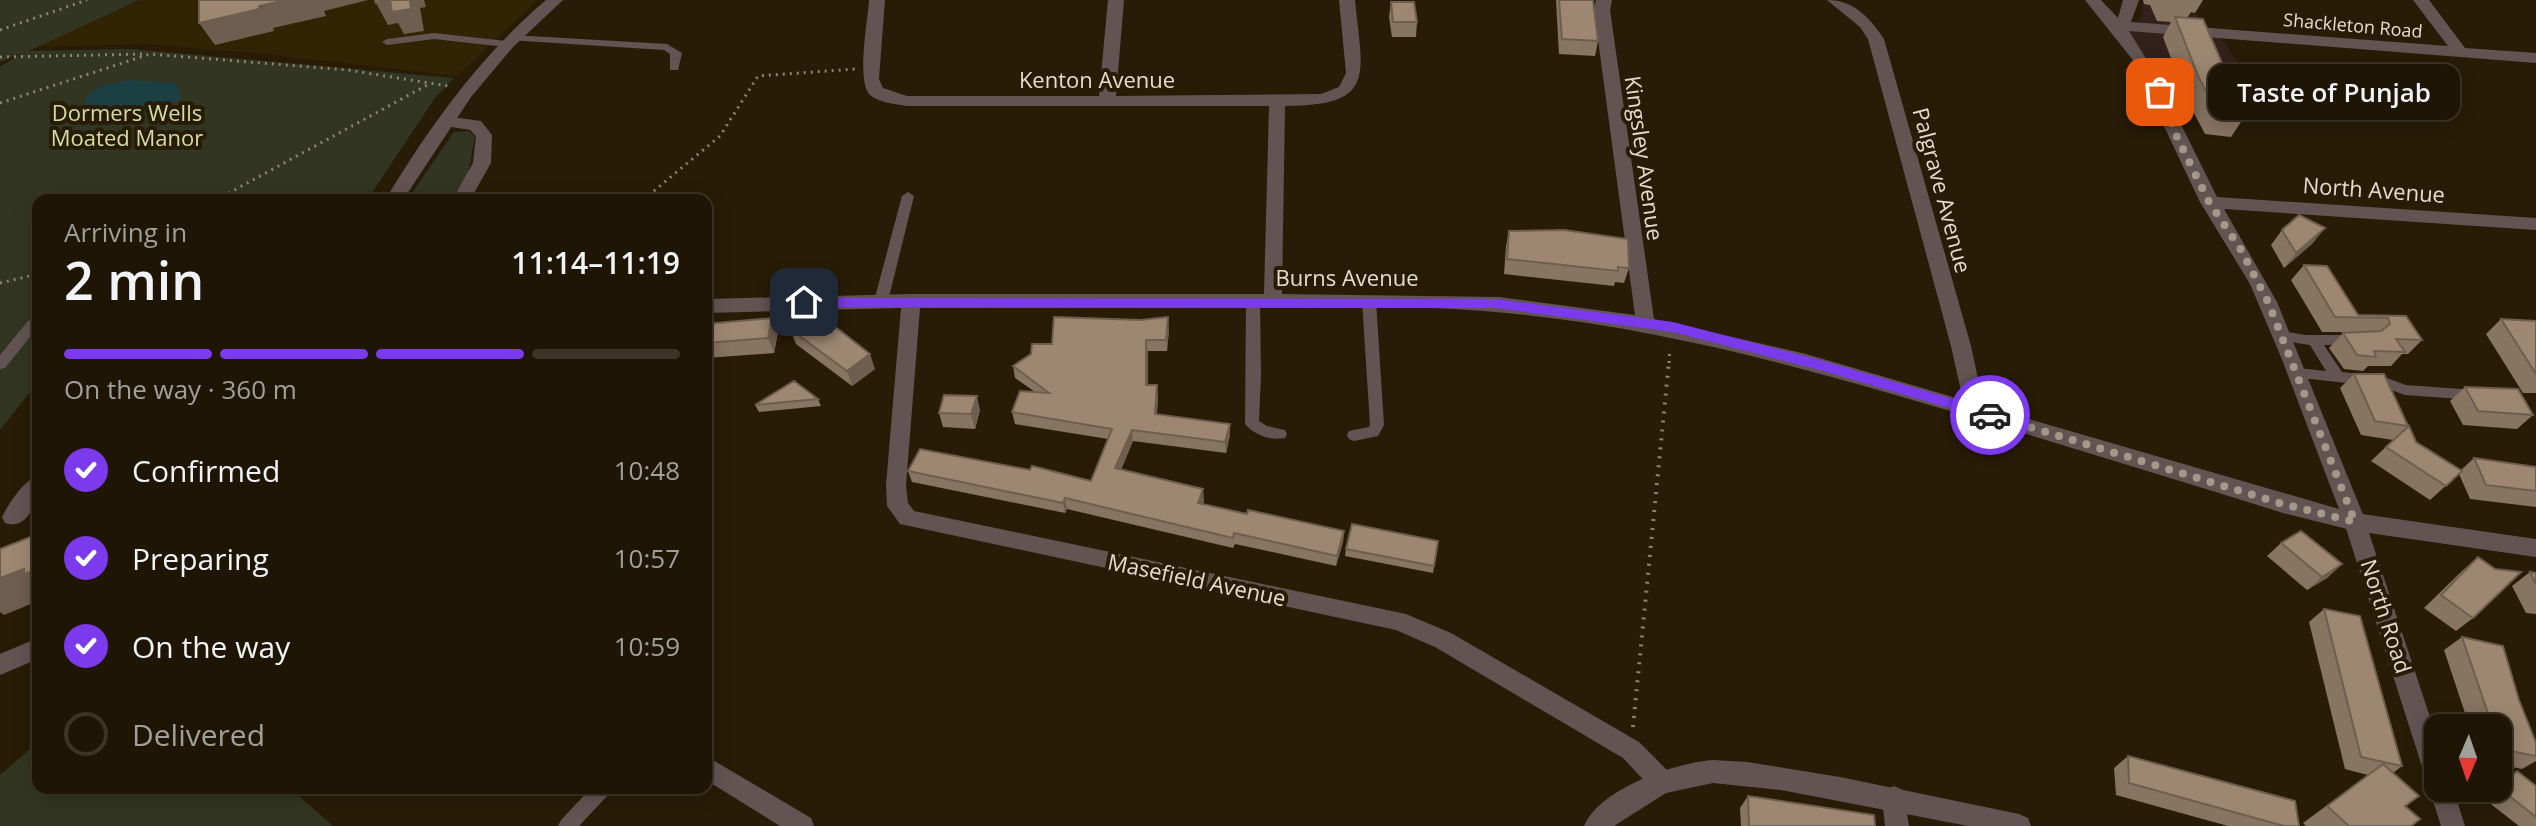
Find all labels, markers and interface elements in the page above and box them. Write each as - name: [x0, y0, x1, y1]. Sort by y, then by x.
- street label: Shackleton Road: [2282, 7, 2424, 43]
- pin: [2126, 58, 2194, 126]
- street label: Kenton Avenue: [1019, 64, 1175, 94]
- callout: Taste of Punjab: [2208, 64, 2460, 120]
- icon: bag: [2138, 70, 2182, 114]
- street label: Kingsley Avenue: [1619, 74, 1671, 242]
- text: Taste of Punjab: [2237, 74, 2431, 110]
- park label: Dormers Wells Moated Manor: [51, 97, 203, 152]
- street label: Palgrave Avenue: [1907, 104, 1979, 276]
- street label: North Avenue: [2302, 169, 2446, 209]
- text: Arriving in: [64, 214, 187, 250]
- text: 11:14–11:19: [511, 242, 680, 283]
- text: 2 min: [64, 244, 204, 315]
- street label: Burns Avenue: [1276, 262, 1418, 292]
- pin: [770, 268, 838, 336]
- icon: home: [782, 280, 826, 324]
- text: On the way · 360 m: [64, 371, 297, 407]
- courier: [1950, 375, 2030, 455]
- icon: car: [1968, 393, 2012, 437]
- icon: check: [64, 448, 108, 492]
- text: Confirmed: [132, 450, 280, 491]
- text: 10:48: [614, 452, 680, 488]
- icon: check: [64, 536, 108, 580]
- text: Preparing: [132, 538, 269, 579]
- text: 10:57: [614, 540, 680, 576]
- street label: Masefield Avenue: [1105, 545, 1289, 613]
- street label: North Road: [2354, 555, 2420, 677]
- icon: check: [64, 624, 108, 668]
- text: On the way: [132, 626, 290, 667]
- text: 10:59: [614, 628, 680, 664]
- text: Delivered: [132, 714, 265, 755]
- north arrow: [2424, 714, 2512, 802]
- map controls: [2424, 714, 2512, 802]

